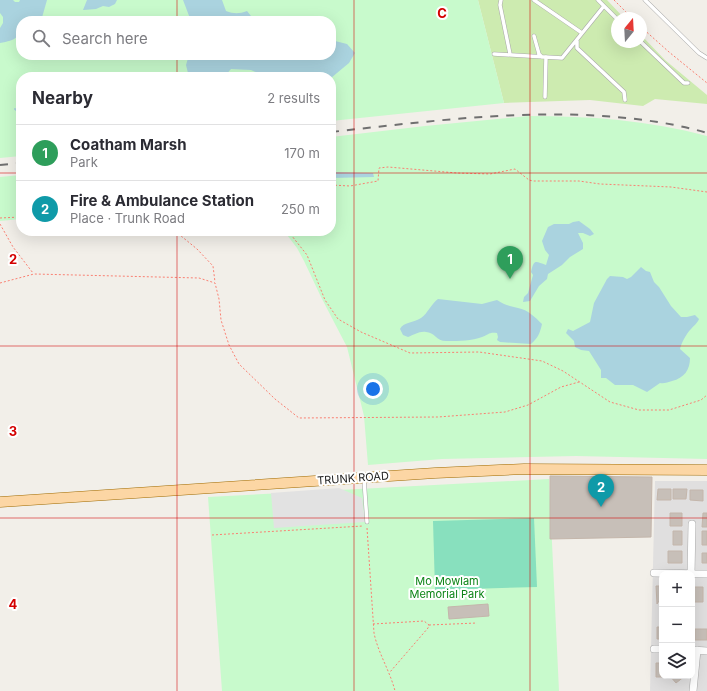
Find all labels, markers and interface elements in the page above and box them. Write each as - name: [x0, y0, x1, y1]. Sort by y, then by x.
- text: C: [437, 5, 447, 21]
- north arrow: [611, 12, 647, 48]
- search box: [16, 16, 336, 60]
- icon: search: [30, 27, 52, 49]
- text: Search here: [62, 29, 148, 48]
- text: Nearby: [32, 88, 93, 108]
- text: 2 results: [267, 90, 320, 106]
- text: Coatham Marsh: [70, 135, 187, 154]
- text: 1: [42, 145, 48, 161]
- text: 170 m: [284, 145, 320, 161]
- text: Park: [70, 154, 98, 170]
- text: Fire & Ambulance Station: [70, 191, 254, 210]
- text: 2: [41, 201, 49, 217]
- text: 250 m: [281, 201, 320, 217]
- text: Place · Trunk Road: [70, 210, 185, 226]
- pin: 1: [497, 246, 523, 279]
- text: 2: [9, 251, 17, 267]
- your location: [363, 379, 383, 399]
- text: 3: [9, 423, 17, 439]
- street label: TRUNK ROAD: [317, 469, 389, 487]
- pin: 2: [588, 474, 614, 507]
- map controls: [659, 571, 695, 679]
- button: +: [659, 571, 695, 607]
- park label: Mo Mowlam Memorial Park: [409, 574, 485, 601]
- text: 4: [9, 596, 18, 612]
- button: −: [659, 607, 695, 643]
- button: layers: [659, 643, 695, 679]

